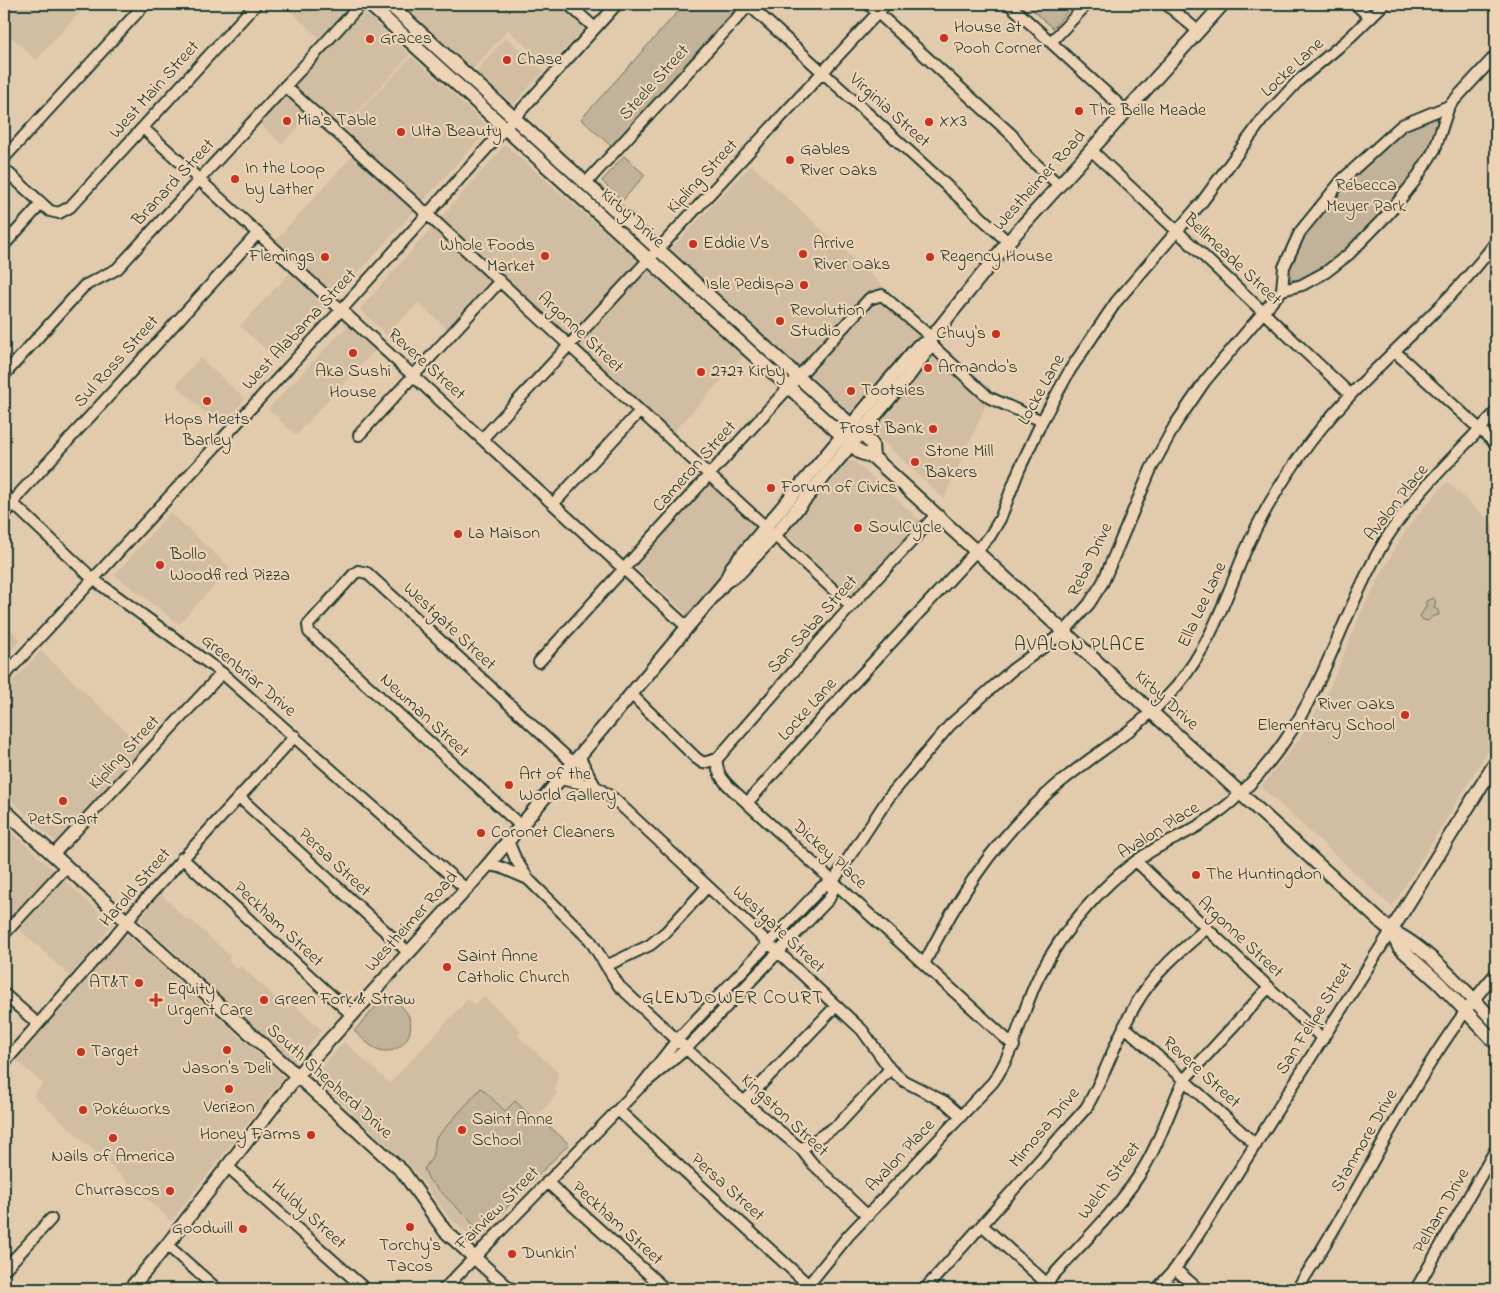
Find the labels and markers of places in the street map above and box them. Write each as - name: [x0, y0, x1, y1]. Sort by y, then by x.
- place label: House at Pooh Corner: [954, 15, 1042, 62]
- place label: Graces: [380, 26, 432, 52]
- marker: House at Pooh Corner: [938, 32, 950, 44]
- marker: Graces: [364, 33, 376, 45]
- place label: Chase: [517, 47, 563, 73]
- marker: Chase: [501, 54, 513, 66]
- place label: The Belle Meade: [1089, 98, 1207, 124]
- marker: The Belle Meade: [1073, 105, 1085, 117]
- place label: Mia's Table: [297, 108, 377, 134]
- place label: XX3: [939, 109, 967, 135]
- marker: Mia's Table: [281, 115, 293, 127]
- marker: XX3: [923, 116, 935, 128]
- place label: Ulta Beauty: [411, 119, 502, 145]
- marker: Ulta Beauty: [395, 126, 407, 138]
- place label: Gables River Oaks: [800, 137, 877, 184]
- marker: Gables River Oaks: [784, 154, 796, 166]
- place label: In the Loop by Lather: [245, 156, 325, 203]
- marker: In the Loop by Lather: [229, 173, 241, 185]
- place label: Eddie V's: [703, 231, 769, 257]
- place label: Arrive River Oaks: [813, 231, 890, 278]
- place label: Whole Foods Market: [440, 233, 535, 280]
- marker: Eddie V's: [687, 238, 699, 250]
- place label: Flemings: [248, 244, 315, 271]
- place label: Regency House: [940, 244, 1054, 271]
- marker: Arrive River Oaks: [797, 248, 809, 260]
- marker: Whole Foods Market: [539, 250, 551, 262]
- marker: Flemings: [319, 251, 331, 263]
- marker: Regency House: [924, 251, 936, 263]
- place label: Isle Pedispa: [706, 272, 794, 298]
- marker: Isle Pedispa: [798, 279, 810, 291]
- place label: Revolution Studio: [790, 298, 865, 345]
- marker: Revolution Studio: [774, 315, 786, 327]
- place label: Chuy's: [936, 321, 986, 347]
- marker: Chuy's: [990, 328, 1002, 340]
- marker: Aka Sushi House: [347, 347, 359, 359]
- place label: Armando's: [938, 355, 1018, 381]
- place label: Aka Sushi House: [315, 359, 391, 406]
- place label: 2727 Kirby: [711, 359, 785, 385]
- marker: Armando's: [922, 362, 934, 374]
- marker: 2727 Kirby: [695, 366, 707, 378]
- place label: Tootsies: [861, 378, 925, 404]
- marker: Tootsies: [845, 385, 857, 397]
- marker: Hops Meets Barley: [201, 395, 213, 407]
- place label: Hops Meets Barley: [164, 407, 250, 454]
- place label: Frost Bank: [839, 416, 923, 442]
- marker: Frost Bank: [927, 423, 939, 435]
- place label: Stone Mill Bakers: [924, 439, 994, 486]
- marker: Stone Mill Bakers: [909, 456, 921, 468]
- place label: Forum of Civics: [780, 475, 897, 501]
- marker: Forum of Civics: [765, 482, 777, 494]
- place label: SoulCycle: [868, 515, 943, 541]
- place label: La Maison: [468, 521, 540, 547]
- marker: SoulCycle: [852, 522, 864, 534]
- marker: La Maison: [452, 528, 464, 540]
- place label: Bollo Woodfired Pizza: [169, 542, 290, 589]
- marker: Bollo Woodfired Pizza: [154, 559, 166, 571]
- place label: River Oaks Elementary School: [1257, 692, 1395, 739]
- marker: River Oaks Elementary School: [1399, 709, 1411, 721]
- place label: Art of the World Gallery: [519, 762, 616, 809]
- marker: Art of the World Gallery: [503, 779, 515, 791]
- marker: PetSmart: [57, 795, 69, 807]
- place label: PetSmart: [28, 807, 98, 833]
- place label: Coronet Cleaners: [491, 820, 615, 846]
- marker: Coronet Cleaners: [475, 827, 487, 839]
- place label: The Huntingdon: [1206, 862, 1322, 889]
- marker: The Huntingdon: [1190, 869, 1202, 881]
- place label: Saint Anne Catholic Church: [457, 944, 570, 991]
- marker: Saint Anne Catholic Church: [441, 961, 453, 973]
- place label: AT&T: [89, 970, 129, 996]
- marker: AT&T: [133, 977, 145, 989]
- place label: Equity Urgent Care: [167, 977, 254, 1025]
- place label: Green Fork & Straw: [274, 987, 415, 1013]
- marker: Equity Urgent Care: [149, 993, 163, 1007]
- marker: Green Fork & Straw: [258, 994, 270, 1006]
- place label: Target: [91, 1039, 139, 1066]
- marker: Jason's Deli: [221, 1044, 233, 1056]
- marker: Target: [75, 1046, 87, 1058]
- place label: Jason's Deli: [183, 1056, 271, 1082]
- marker: Verizon: [223, 1083, 235, 1095]
- place label: Verizon: [202, 1095, 255, 1121]
- place label: Pokéworks: [93, 1097, 171, 1123]
- marker: Pokéworks: [77, 1104, 89, 1116]
- place label: Saint Anne School: [472, 1107, 554, 1154]
- place label: Honey Farms: [200, 1122, 301, 1148]
- marker: Saint Anne School: [456, 1124, 468, 1136]
- marker: Honey Farms: [305, 1129, 317, 1141]
- marker: Nails of America: [107, 1132, 119, 1144]
- place label: Nails of America: [51, 1144, 175, 1170]
- place label: Churrascos: [75, 1178, 160, 1204]
- marker: Churrascos: [164, 1185, 176, 1197]
- place label: Goodwill: [172, 1216, 233, 1242]
- marker: Torchy's Tacos: [404, 1221, 416, 1233]
- marker: Goodwill: [237, 1223, 249, 1235]
- place label: Torchy's Tacos: [379, 1233, 441, 1280]
- place label: Dunkin': [521, 1241, 576, 1267]
- marker: Dunkin': [506, 1248, 518, 1260]

